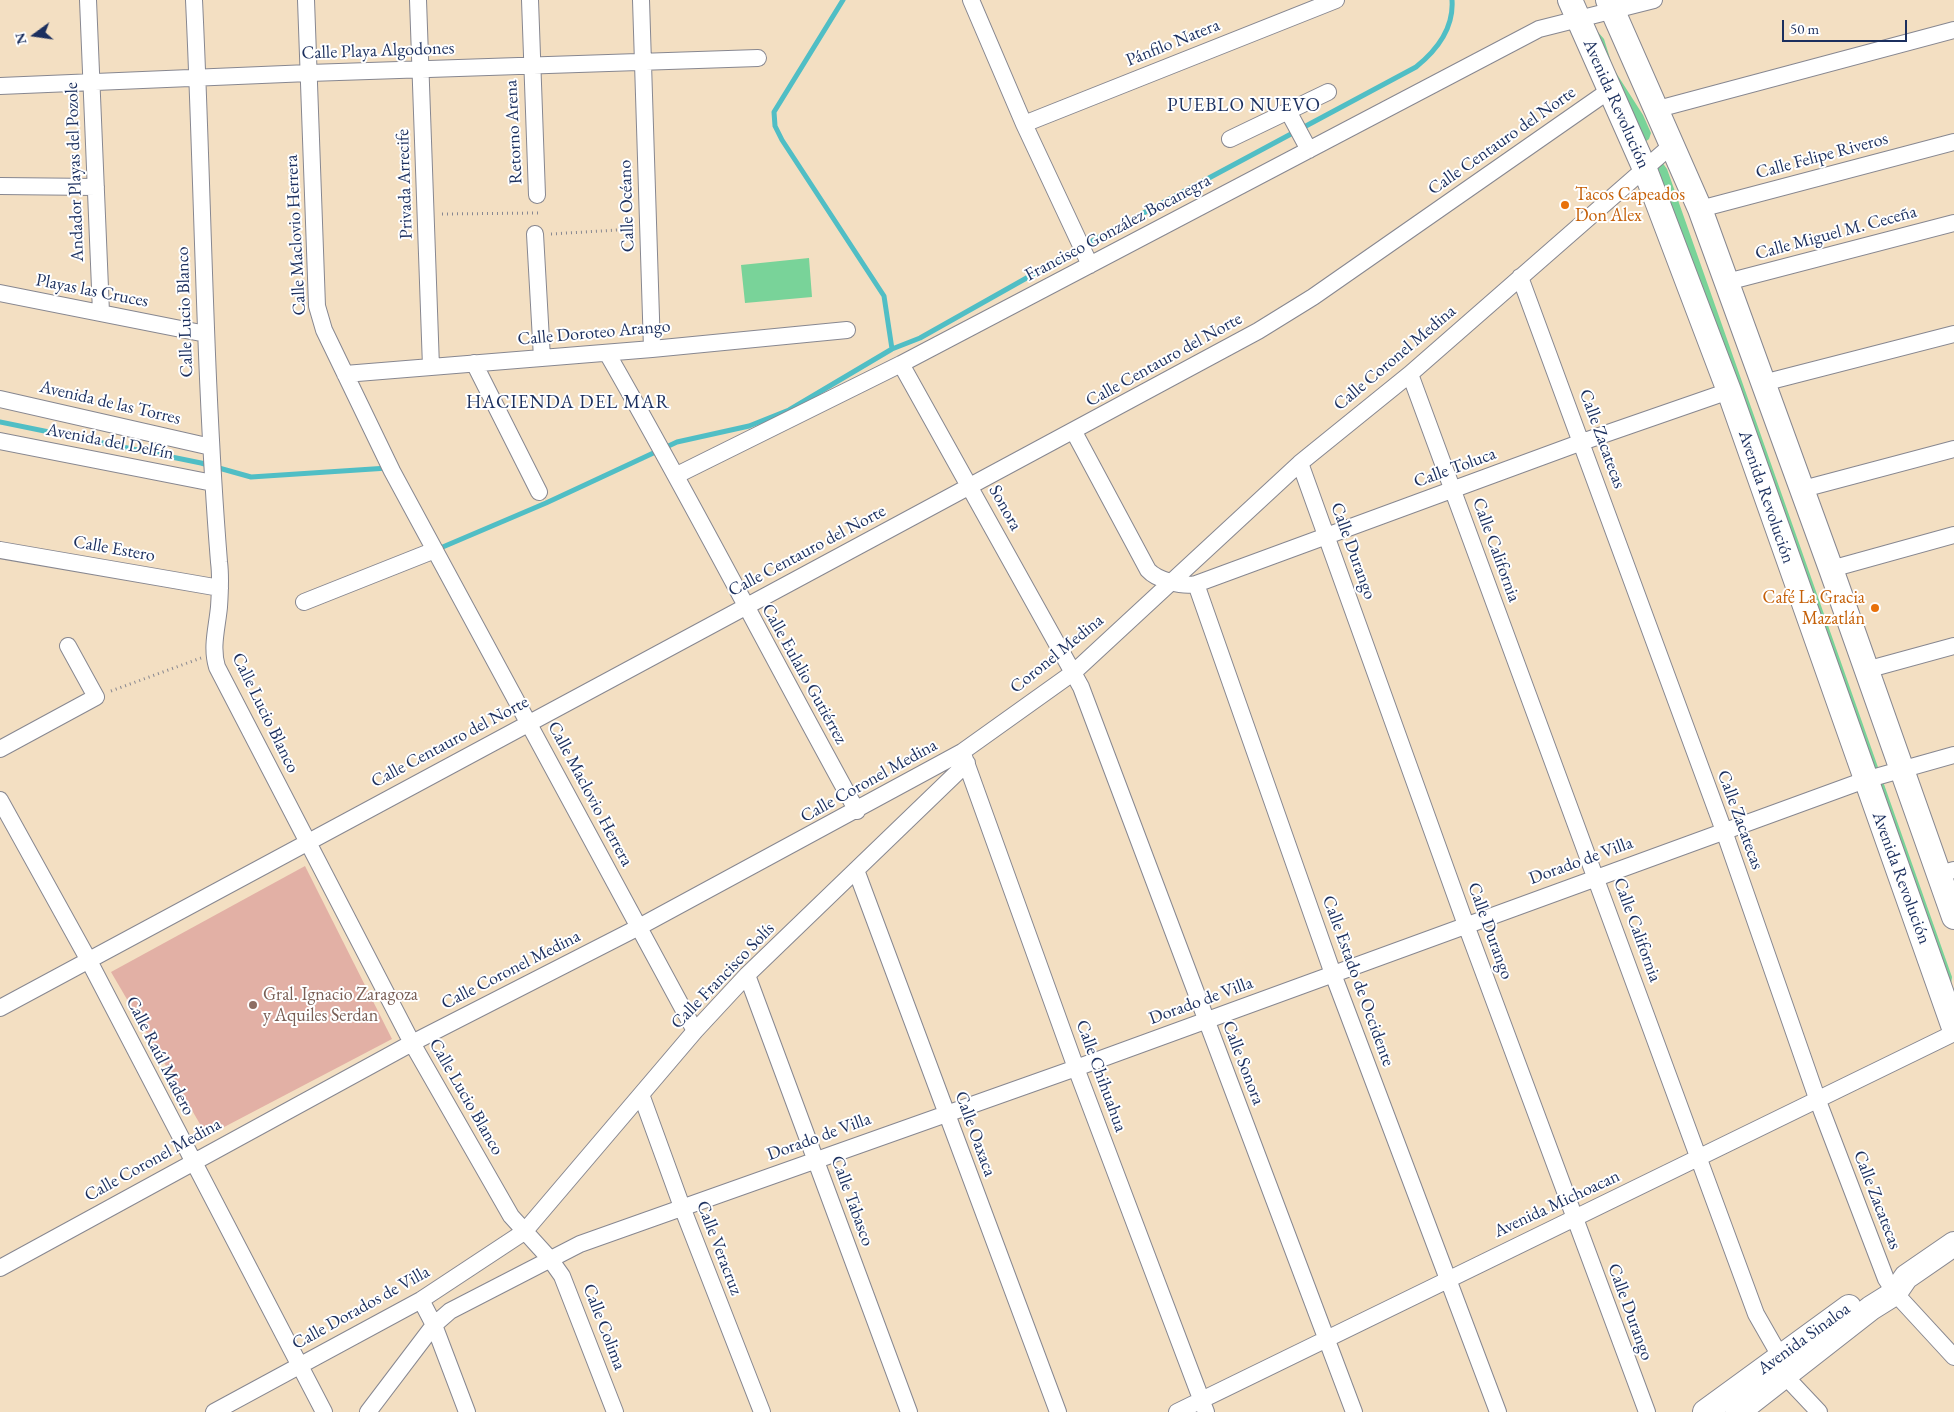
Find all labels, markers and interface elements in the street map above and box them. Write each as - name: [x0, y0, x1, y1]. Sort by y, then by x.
- north arrow: [10, 10, 60, 60]
- scale bar: [1784, 10, 1909, 42]
- street label: Pánfilo Natera: [1123, 14, 1223, 72]
- text: 50 m: [1790, 19, 1819, 38]
- text: N: [10, 31, 31, 46]
- street label: Avenida Revolución: [1578, 36, 1654, 172]
- street label: Calle Playa Algodones: [301, 38, 455, 64]
- street label: Retorno Arena: [500, 79, 528, 185]
- street label: Andador Playas del Pozole: [61, 82, 89, 262]
- street label: Calle Centauro del Norte: [1424, 82, 1580, 200]
- district label: PUEBLO NUEVO: [1165, 95, 1323, 117]
- street label: Privada Arrecife: [392, 128, 418, 240]
- street label: Calle Felipe Riveros: [1754, 128, 1890, 184]
- street label: Calle Maclovio Herrera: [281, 154, 311, 316]
- street label: Calle Océano: [615, 159, 639, 253]
- street label: Francisco González Bocanegra: [1021, 170, 1215, 286]
- place label: Tacos Capeados Don Alex: [1575, 184, 1685, 226]
- marker: Tacos Capeados Don Alex: [1559, 199, 1571, 211]
- street label: Calle Miguel M. Ceceña: [1753, 201, 1919, 265]
- street label: Calle Lucio Blanco: [172, 246, 198, 378]
- street label: Playas las Cruces: [34, 269, 150, 313]
- street label: Calle Coronel Medina: [1329, 300, 1461, 416]
- street label: Calle Centauro del Norte: [1082, 308, 1246, 412]
- street label: Calle Doroteo Arango: [517, 316, 671, 350]
- street label: Avenida de las Torres: [37, 376, 183, 430]
- street label: Calle Zacatecas: [1574, 386, 1630, 492]
- district label: HACIENDA DEL MAR: [464, 392, 672, 414]
- street label: Avenida del Delfín: [44, 419, 176, 465]
- street label: Avenida Revolución: [1733, 428, 1799, 566]
- street label: Calle Toluca: [1411, 443, 1499, 493]
- street label: Sonora: [984, 481, 1026, 535]
- street label: Calle California: [1467, 495, 1525, 605]
- street label: Calle Centauro del Norte: [725, 500, 889, 602]
- street label: Calle Durango: [1325, 500, 1381, 602]
- street label: Calle Estero: [71, 531, 157, 567]
- place label: Café La Gracia Mazatlán: [1763, 587, 1865, 630]
- street label: Calle Eulalio Gutiérrez: [756, 600, 852, 748]
- marker: Café La Gracia Mazatlán: [1869, 602, 1881, 614]
- street label: Coronel Medina: [1006, 610, 1108, 698]
- street label: Calle Lucio Blanco: [227, 649, 303, 777]
- street label: Calle Centauro del Norte: [368, 691, 532, 793]
- street label: Calle Maclovio Herrera: [543, 718, 637, 870]
- street label: Calle Coronel Medina: [797, 734, 941, 828]
- street label: Calle Zacatecas: [1712, 767, 1768, 873]
- street label: Avenida Revolución: [1867, 809, 1935, 947]
- street label: Dorado de Villa: [1526, 832, 1636, 890]
- street label: Calle California: [1608, 875, 1666, 985]
- street label: Calle Durango: [1462, 880, 1518, 982]
- street label: Calle Estado de Occidente: [1317, 893, 1399, 1069]
- street label: Calle Francisco Solís: [667, 918, 779, 1034]
- street label: Calle Coronel Medina: [438, 926, 584, 1014]
- street label: Dorado de Villa: [1146, 972, 1256, 1030]
- place label: Gral. Ignacio Zaragoza y Aquiles Serdan: [263, 984, 418, 1026]
- street label: Calle Raúl Madero: [121, 993, 199, 1119]
- marker: Gral. Ignacio Zaragoza y Aquiles Serdan: [247, 999, 259, 1011]
- street label: Calle Chihuahua: [1071, 1017, 1131, 1135]
- street label: Calle Sonora: [1217, 1018, 1269, 1108]
- street label: Calle Lucio Blanco: [424, 1035, 508, 1159]
- street label: Calle Oaxaca: [950, 1088, 1000, 1180]
- street label: Dorado de Villa: [764, 1108, 874, 1166]
- street label: Calle Coronel Medina: [81, 1113, 225, 1207]
- street label: Calle Zacatecas: [1848, 1148, 1906, 1252]
- street label: Calle Tabasco: [826, 1153, 878, 1249]
- street label: Avenida Michoacan: [1491, 1165, 1623, 1243]
- street label: Calle Veracruz: [691, 1198, 747, 1298]
- street label: Calle Dorados de Villa: [288, 1261, 434, 1355]
- street label: Calle Durango: [1602, 1261, 1658, 1363]
- street label: Calle Colima: [578, 1281, 630, 1373]
- street label: Avenida Sinaloa: [1754, 1298, 1854, 1380]

